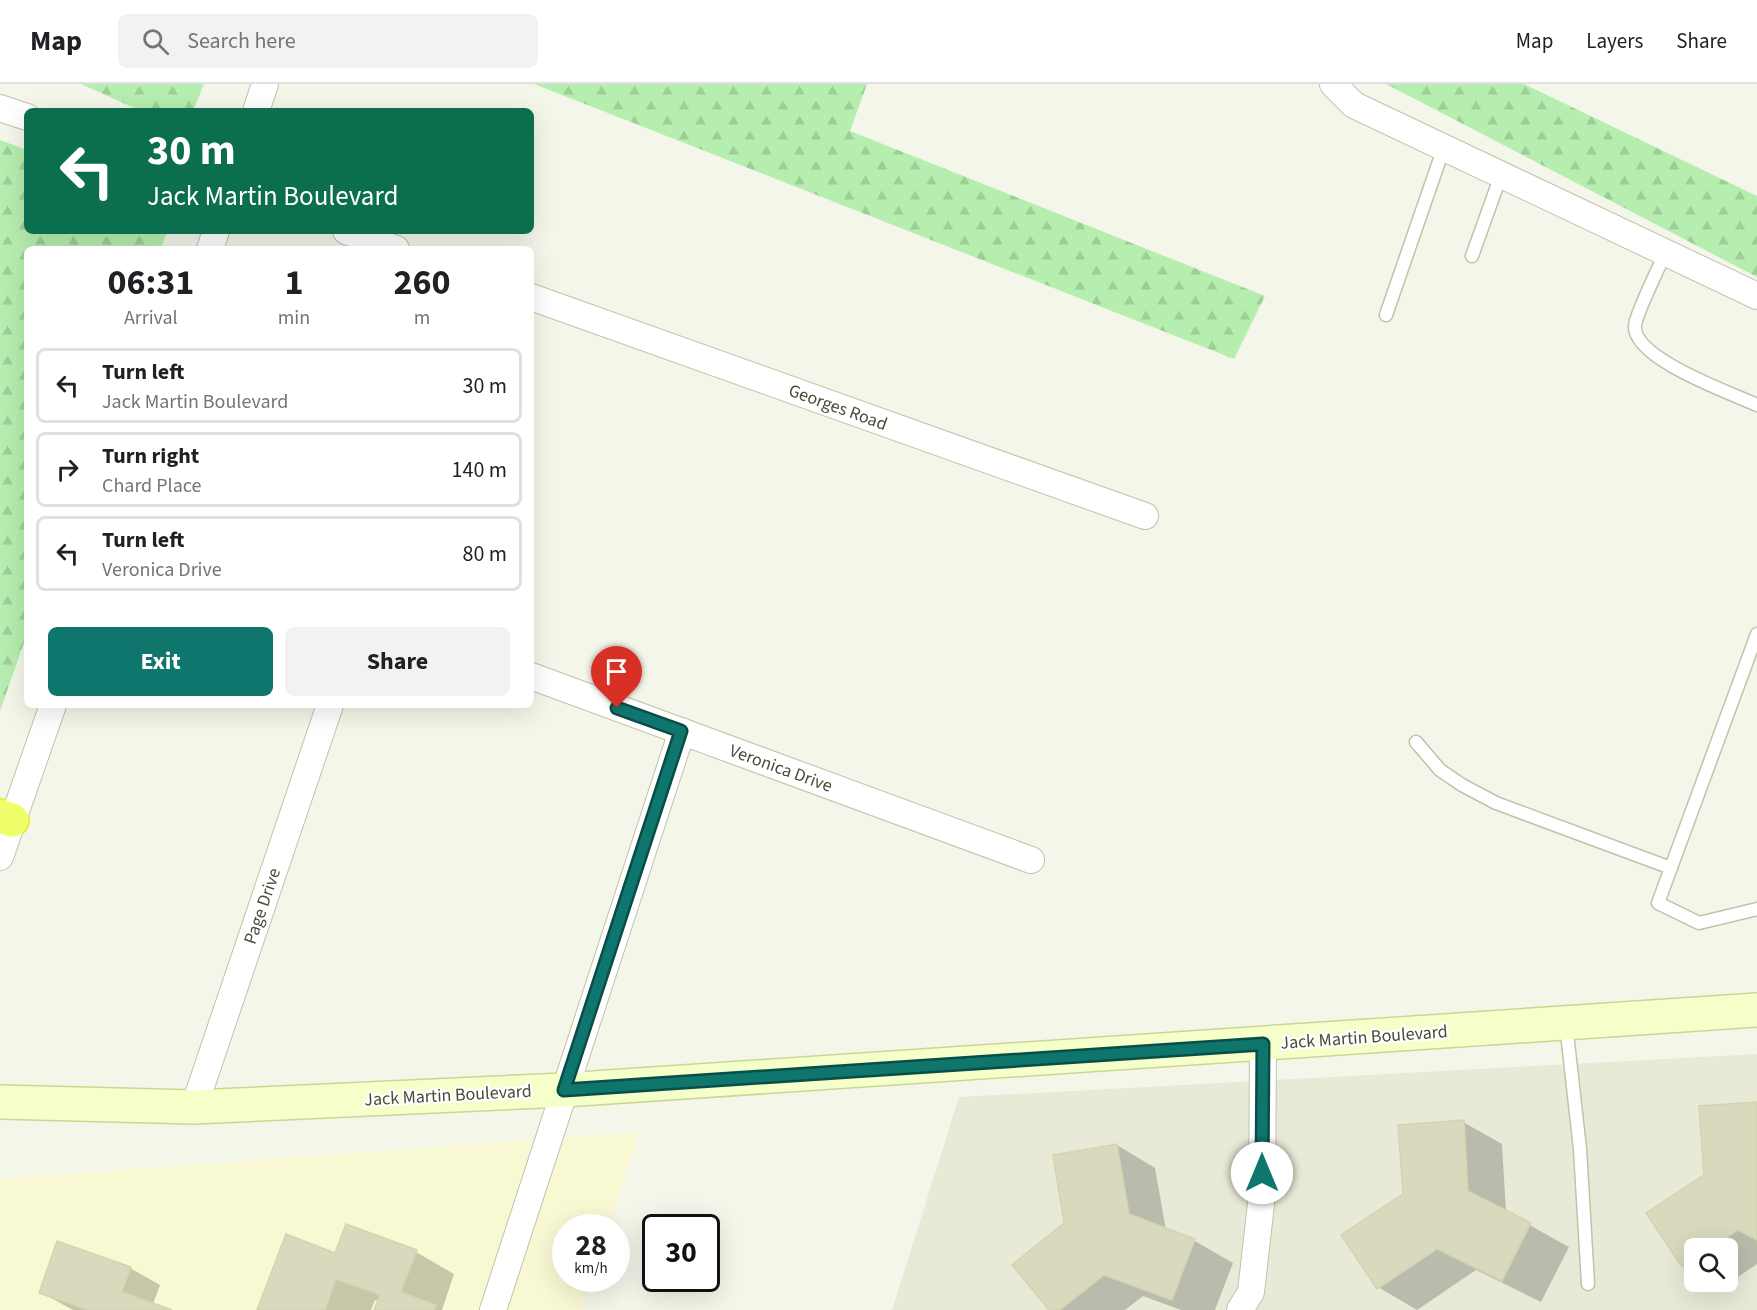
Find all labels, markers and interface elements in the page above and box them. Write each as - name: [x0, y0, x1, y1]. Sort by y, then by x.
- search box: [118, 14, 538, 68]
- text: Map: [30, 21, 82, 61]
- icon: search: [139, 25, 172, 58]
- text: Search here: [187, 25, 296, 57]
- text: Map: [1516, 26, 1553, 56]
- text: Layers: [1586, 26, 1643, 56]
- text: Share: [1676, 26, 1727, 56]
- text: 30 m: [147, 121, 236, 181]
- icon: left: [48, 132, 126, 210]
- text: Jack Martin Boulevard: [147, 177, 399, 216]
- text: 06:31: [107, 257, 194, 308]
- text: 1: [284, 257, 303, 308]
- text: 260: [394, 257, 451, 308]
- text: Arrival: [124, 304, 178, 332]
- text: min: [278, 304, 310, 332]
- text: m: [414, 304, 430, 332]
- text: Turn left: [102, 356, 184, 388]
- icon: left: [51, 369, 84, 402]
- text: 30 m: [462, 370, 507, 402]
- street label: Georges Road: [785, 378, 891, 437]
- text: Jack Martin Boulevard: [102, 388, 288, 416]
- text: Turn right: [102, 440, 199, 472]
- icon: right: [51, 453, 84, 486]
- text: 140 m: [452, 454, 507, 486]
- text: Chard Place: [102, 472, 201, 500]
- text: Turn left: [102, 524, 184, 556]
- icon: left: [51, 537, 84, 570]
- text: 80 m: [462, 538, 507, 570]
- text: Veronica Drive: [102, 556, 222, 584]
- button: Exit: [48, 627, 273, 696]
- button: Share: [285, 627, 510, 696]
- pin: [591, 646, 642, 708]
- icon: arrive: [600, 655, 633, 688]
- street label: Veronica Drive: [726, 738, 836, 799]
- street label: Page Drive: [238, 865, 287, 948]
- street label: Jack Martin Boulevard: [1280, 1019, 1449, 1056]
- street label: Jack Martin Boulevard: [364, 1079, 532, 1112]
- position arrow: [1230, 1141, 1294, 1205]
- speed limit sign: 30: [642, 1214, 720, 1292]
- text: 28: [575, 1224, 607, 1267]
- map controls: [1684, 1238, 1738, 1292]
- button: search: [1684, 1238, 1738, 1292]
- text: km/h: [574, 1258, 608, 1279]

